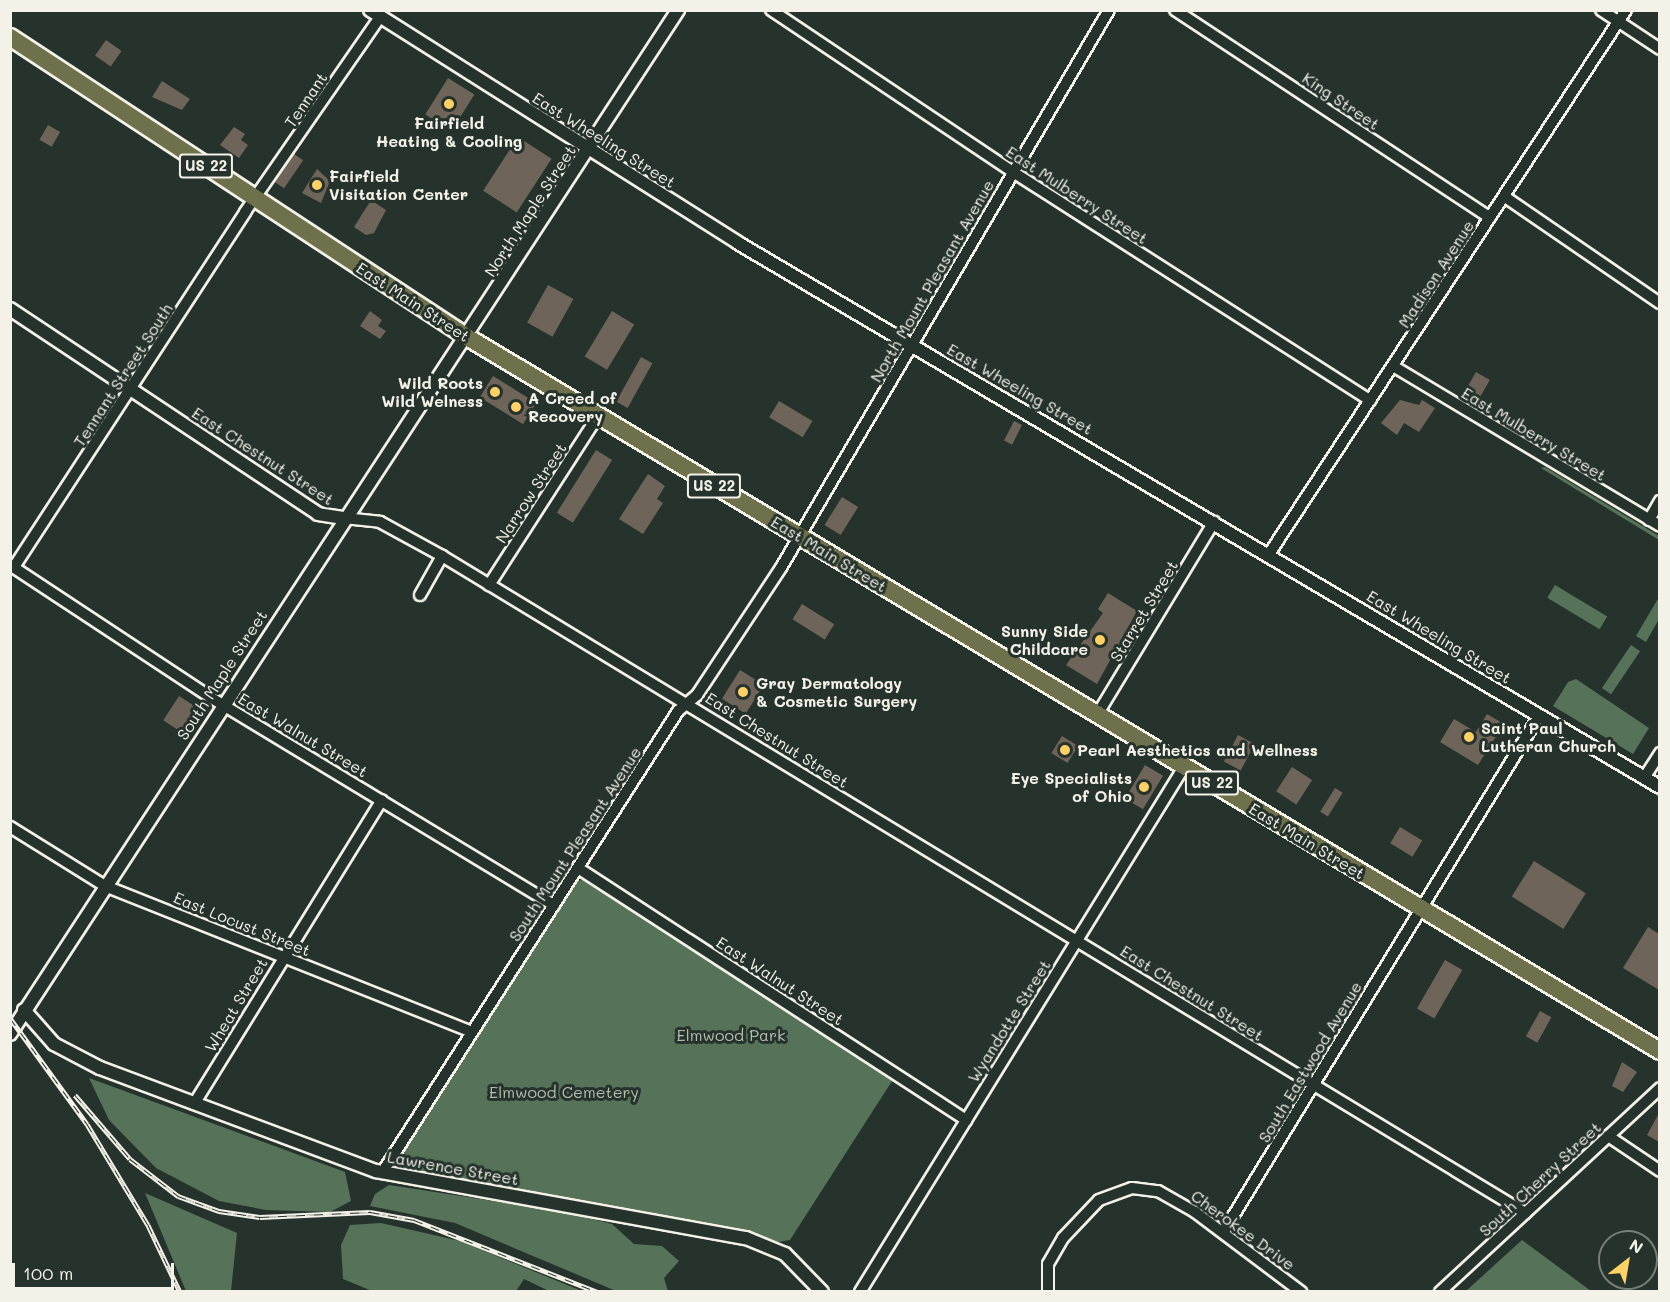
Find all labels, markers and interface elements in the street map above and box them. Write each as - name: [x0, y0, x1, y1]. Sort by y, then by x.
- street label: King Street: [1299, 68, 1383, 134]
- street label: Tennant: [281, 69, 331, 131]
- street label: East Wheeling Street: [529, 88, 679, 192]
- marker: Fairfield Heating & Cooling: [442, 97, 456, 111]
- place label: Fairfield Heating & Cooling: [376, 113, 522, 151]
- street label: North Maple Street: [480, 142, 580, 280]
- street label: East Mulberry Street: [1003, 142, 1151, 248]
- road number: US 22: [178, 154, 234, 178]
- place label: Fairfield Visitation Center: [329, 166, 468, 204]
- street label: North Mount Pleasant Avenue: [866, 176, 998, 386]
- marker: Fairfield Visitation Center: [310, 178, 324, 192]
- street label: Madison Avenue: [1394, 217, 1478, 331]
- street label: East Main Street: [353, 258, 473, 346]
- street label: Tennant Street South: [69, 300, 177, 450]
- street label: East Wheeling Street: [944, 339, 1096, 439]
- place label: Wild Roots Wild Welness: [381, 373, 483, 411]
- street label: East Mulberry Street: [1458, 383, 1610, 485]
- marker: Wild Roots Wild Welness: [488, 385, 502, 399]
- place label: A Creed of Recovery: [528, 388, 617, 426]
- marker: A Creed of Recovery: [509, 400, 523, 414]
- street label: East Chestnut Street: [189, 403, 337, 509]
- street label: Narrow Street: [491, 439, 571, 547]
- road number: US 22: [686, 474, 742, 498]
- street label: East Main Street: [768, 512, 890, 596]
- street label: Starret Street: [1106, 557, 1182, 665]
- street label: East Wheeling Street: [1363, 586, 1515, 688]
- street label: South Maple Street: [173, 606, 271, 744]
- place label: Sunny Side Childcare: [1001, 621, 1088, 659]
- marker: Sunny Side Childcare: [1093, 633, 1107, 647]
- place label: Gray Dermatology & Cosmetic Surgery: [756, 673, 917, 711]
- marker: Gray Dermatology & Cosmetic Surgery: [734, 683, 752, 701]
- street label: East Chestnut Street: [702, 688, 852, 792]
- street label: East Walnut Street: [235, 689, 371, 781]
- place label: Saint Paul Lutheran Church: [1481, 718, 1616, 756]
- marker: Saint Paul Lutheran Church: [1462, 730, 1476, 744]
- place label: Pearl Aesthetics and Wellness: [1077, 740, 1318, 760]
- street label: South Mount Pleasant Avenue: [505, 743, 645, 945]
- marker: Pearl Aesthetics and Wellness: [1058, 743, 1072, 757]
- place label: Eye Specialists of Ohio: [1010, 768, 1132, 806]
- road number: US 22: [1184, 771, 1240, 795]
- marker: Eye Specialists of Ohio: [1137, 780, 1151, 794]
- street label: East Main Street: [1246, 799, 1368, 883]
- street label: East Locust Street: [171, 888, 313, 960]
- street label: East Walnut Street: [713, 933, 847, 1029]
- street label: East Chestnut Street: [1117, 941, 1267, 1045]
- street label: Wheat Street: [200, 955, 272, 1055]
- street label: Wyandotte Street: [964, 956, 1054, 1086]
- street label: South Eastwood Avenue: [1254, 978, 1366, 1146]
- park label: Elmwood Park: [677, 1025, 785, 1045]
- park label: Elmwood Cemetery: [489, 1082, 639, 1102]
- street label: South Cherry Street: [1475, 1118, 1605, 1240]
- street label: Lawrence Street: [386, 1147, 520, 1189]
- street label: Cherokee Drive: [1187, 1186, 1299, 1274]
- north arrow: [1598, 1230, 1658, 1290]
- text: N: [1626, 1234, 1647, 1258]
- scale bar: [15, 1251, 177, 1289]
- text: 100 m: [23, 1261, 73, 1285]

